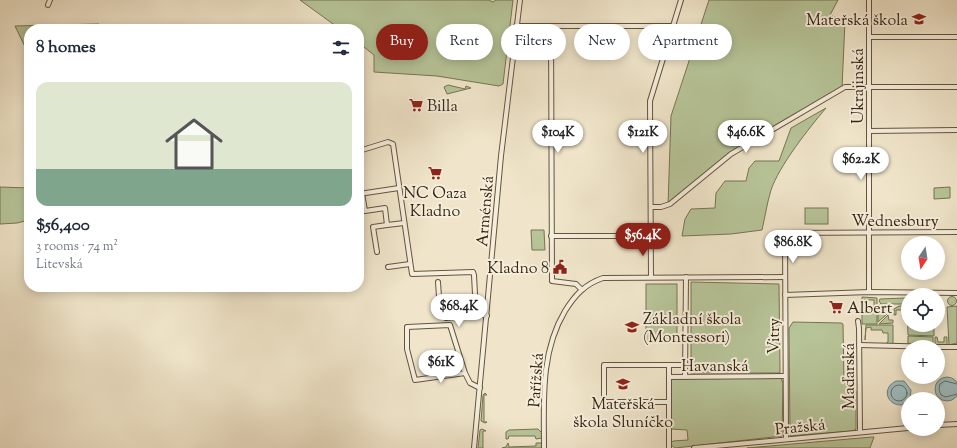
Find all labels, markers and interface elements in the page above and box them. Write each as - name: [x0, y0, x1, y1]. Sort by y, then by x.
- place label: Mateřská škola: [806, 10, 909, 33]
- school or university icon: Mateřská škola: [911, 11, 927, 27]
- chip: Buy: [376, 24, 428, 60]
- chip: Rent: [436, 24, 493, 60]
- chip: Filters: [501, 24, 566, 60]
- chip: New: [574, 24, 630, 60]
- chip: Apartment: [638, 24, 732, 60]
- text: 8 homes: [36, 36, 96, 60]
- icon: filters: [330, 37, 352, 59]
- street label: Ukrajinská: [848, 47, 871, 124]
- place label: Billa: [427, 96, 459, 119]
- supermarket icon: Billa: [408, 97, 424, 113]
- icon: home: [158, 108, 230, 180]
- pin: $104K: [530, 120, 586, 154]
- pin: $121K: [615, 120, 671, 154]
- pin: $46.6K: [713, 120, 779, 154]
- text: $104K: [541, 124, 575, 142]
- text: $121K: [627, 124, 659, 142]
- text: $46.6K: [727, 124, 765, 142]
- pin: $62.2K: [828, 147, 894, 181]
- text: $62.2K: [842, 151, 880, 169]
- supermarket icon: NC Oaza Kladno: [427, 165, 443, 181]
- street label: Arménská: [472, 174, 501, 248]
- place label: NC Oaza Kladno: [403, 183, 467, 224]
- street label: Wednesbury: [851, 211, 939, 234]
- text: $56,400: [36, 214, 90, 238]
- pin: $56.4K: [610, 223, 676, 257]
- text: $56.4K: [625, 227, 661, 245]
- pin: $86.8K: [760, 230, 826, 264]
- text: $86.8K: [774, 234, 812, 252]
- north arrow: [901, 236, 945, 280]
- map controls: [901, 236, 945, 436]
- text: 3 rooms · 74 m²: [36, 238, 118, 256]
- text: Litevská: [36, 256, 83, 274]
- place label: Kladno 8: [487, 258, 549, 281]
- public building icon: Kladno 8: [552, 259, 568, 275]
- button: locate: [901, 288, 945, 332]
- pin: $68.4K: [426, 294, 492, 328]
- text: $68.4K: [440, 298, 479, 316]
- place label: Albert: [847, 298, 893, 321]
- supermarket icon: Albert: [828, 299, 844, 315]
- place label: Základní škola (Montessori): [643, 309, 742, 350]
- street label: Vitry: [764, 318, 787, 354]
- school or university icon: Základní škola (Montessori): [624, 319, 640, 335]
- button: +: [901, 340, 945, 384]
- street label: Maďarská: [839, 342, 862, 409]
- pin: $61K: [417, 350, 465, 384]
- street label: Pařížská: [524, 351, 551, 408]
- text: $61K: [427, 354, 455, 372]
- street label: Havanská: [681, 356, 749, 379]
- school or university icon: Mateřská škola Sluníčko: [615, 376, 631, 392]
- button: −: [901, 392, 945, 436]
- place label: Mateřská škola Sluníčko: [573, 394, 673, 435]
- street label: Pražská: [774, 414, 827, 443]

